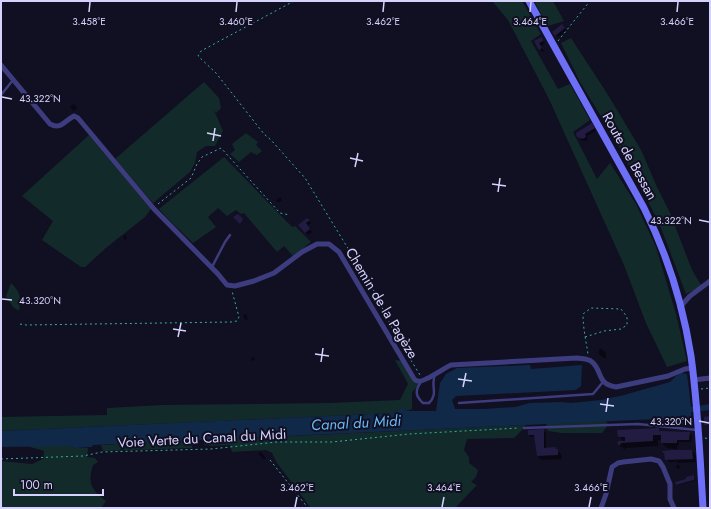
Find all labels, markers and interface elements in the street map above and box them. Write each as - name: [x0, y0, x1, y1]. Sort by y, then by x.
- text: 3.458°E: [72, 14, 106, 29]
- text: 3.460°E: [219, 14, 253, 29]
- text: 3.462°E: [366, 14, 400, 29]
- text: 3.464°E: [513, 14, 547, 29]
- text: 3.466°E: [660, 14, 694, 29]
- text: 43.322°N: [19, 91, 61, 106]
- street label: Route de Bessan: [598, 109, 662, 203]
- text: 43.322°N: [650, 213, 692, 228]
- street label: Chemin de la Pagèze: [341, 244, 423, 362]
- text: 43.320°N: [19, 293, 61, 308]
- water label: Canal du Midi: [310, 410, 402, 436]
- text: 43.320°N: [650, 414, 692, 429]
- street label: Voie Verte du Canal du Midi: [117, 424, 287, 452]
- scale bar: [14, 471, 103, 497]
- text: 100 m: [20, 476, 53, 494]
- text: 3.462°E: [280, 480, 314, 495]
- text: 3.464°E: [427, 480, 461, 495]
- text: 3.466°E: [574, 480, 608, 495]

